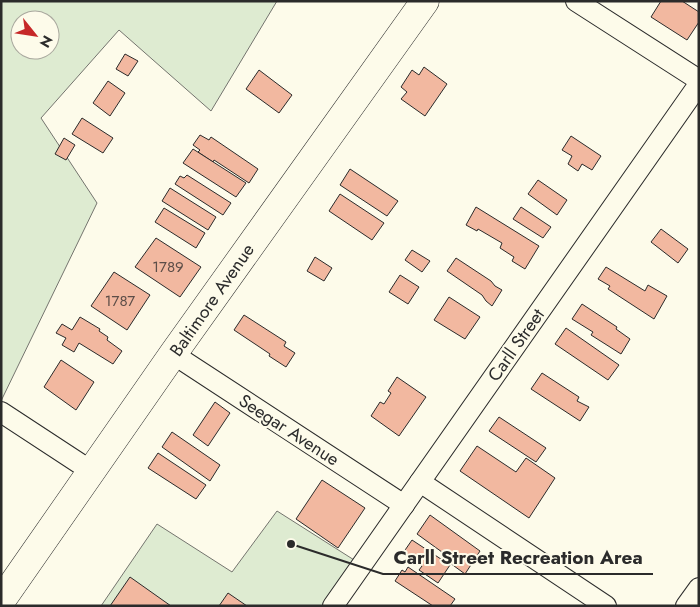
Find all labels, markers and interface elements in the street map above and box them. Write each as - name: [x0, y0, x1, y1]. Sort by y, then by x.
- north arrow: [10, 10, 60, 60]
- text: N: [35, 32, 58, 51]
- street label: Baltimore Avenue: [163, 238, 261, 362]
- house number: 1789: [152, 256, 184, 278]
- house number: 1787: [105, 290, 135, 312]
- street label: Carll Street: [481, 303, 551, 387]
- street label: Seegar Avenue: [234, 388, 344, 472]
- callout: Carll Street Recreation Area: [383, 540, 653, 574]
- text: Carll Street Recreation Area: [393, 544, 643, 571]

